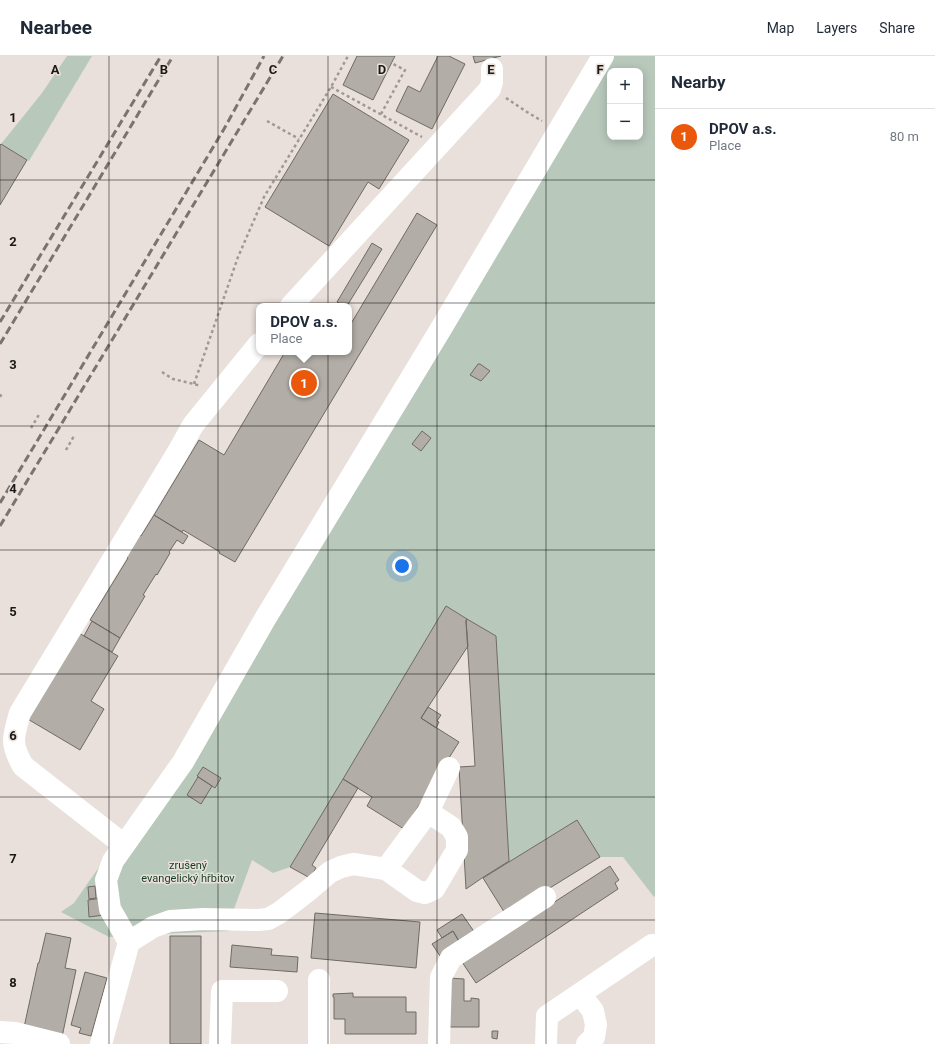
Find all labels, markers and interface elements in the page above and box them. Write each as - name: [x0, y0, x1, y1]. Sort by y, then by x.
- text: Nearbee: [20, 16, 92, 39]
- text: Map: [767, 20, 794, 36]
- text: Layers: [816, 20, 857, 36]
- text: Share: [879, 20, 915, 36]
- text: A: [51, 62, 60, 77]
- text: B: [160, 62, 168, 77]
- text: C: [269, 62, 278, 77]
- text: D: [378, 62, 386, 77]
- text: E: [487, 62, 495, 77]
- text: F: [596, 62, 604, 77]
- map controls: [607, 68, 643, 140]
- button: +: [607, 68, 643, 104]
- text: Nearby: [671, 72, 726, 92]
- button: −: [607, 104, 643, 140]
- text: 1: [9, 110, 17, 125]
- text: DPOV a.s.: [709, 120, 777, 138]
- text: 1: [680, 129, 688, 144]
- text: 80 m: [890, 129, 919, 144]
- text: Place: [709, 138, 741, 153]
- text: 2: [9, 234, 17, 249]
- popup: [256, 303, 352, 355]
- text: DPOV a.s.: [270, 313, 338, 331]
- text: Place: [270, 331, 302, 346]
- text: 3: [9, 357, 17, 372]
- pin: 1: [291, 368, 317, 398]
- text: 4: [9, 481, 17, 496]
- your location: [392, 556, 412, 576]
- text: 5: [9, 604, 17, 619]
- text: 6: [9, 728, 17, 743]
- text: 7: [9, 851, 17, 866]
- park label: zrušený evangelický hřbitov: [141, 859, 235, 885]
- text: 8: [9, 975, 17, 990]

